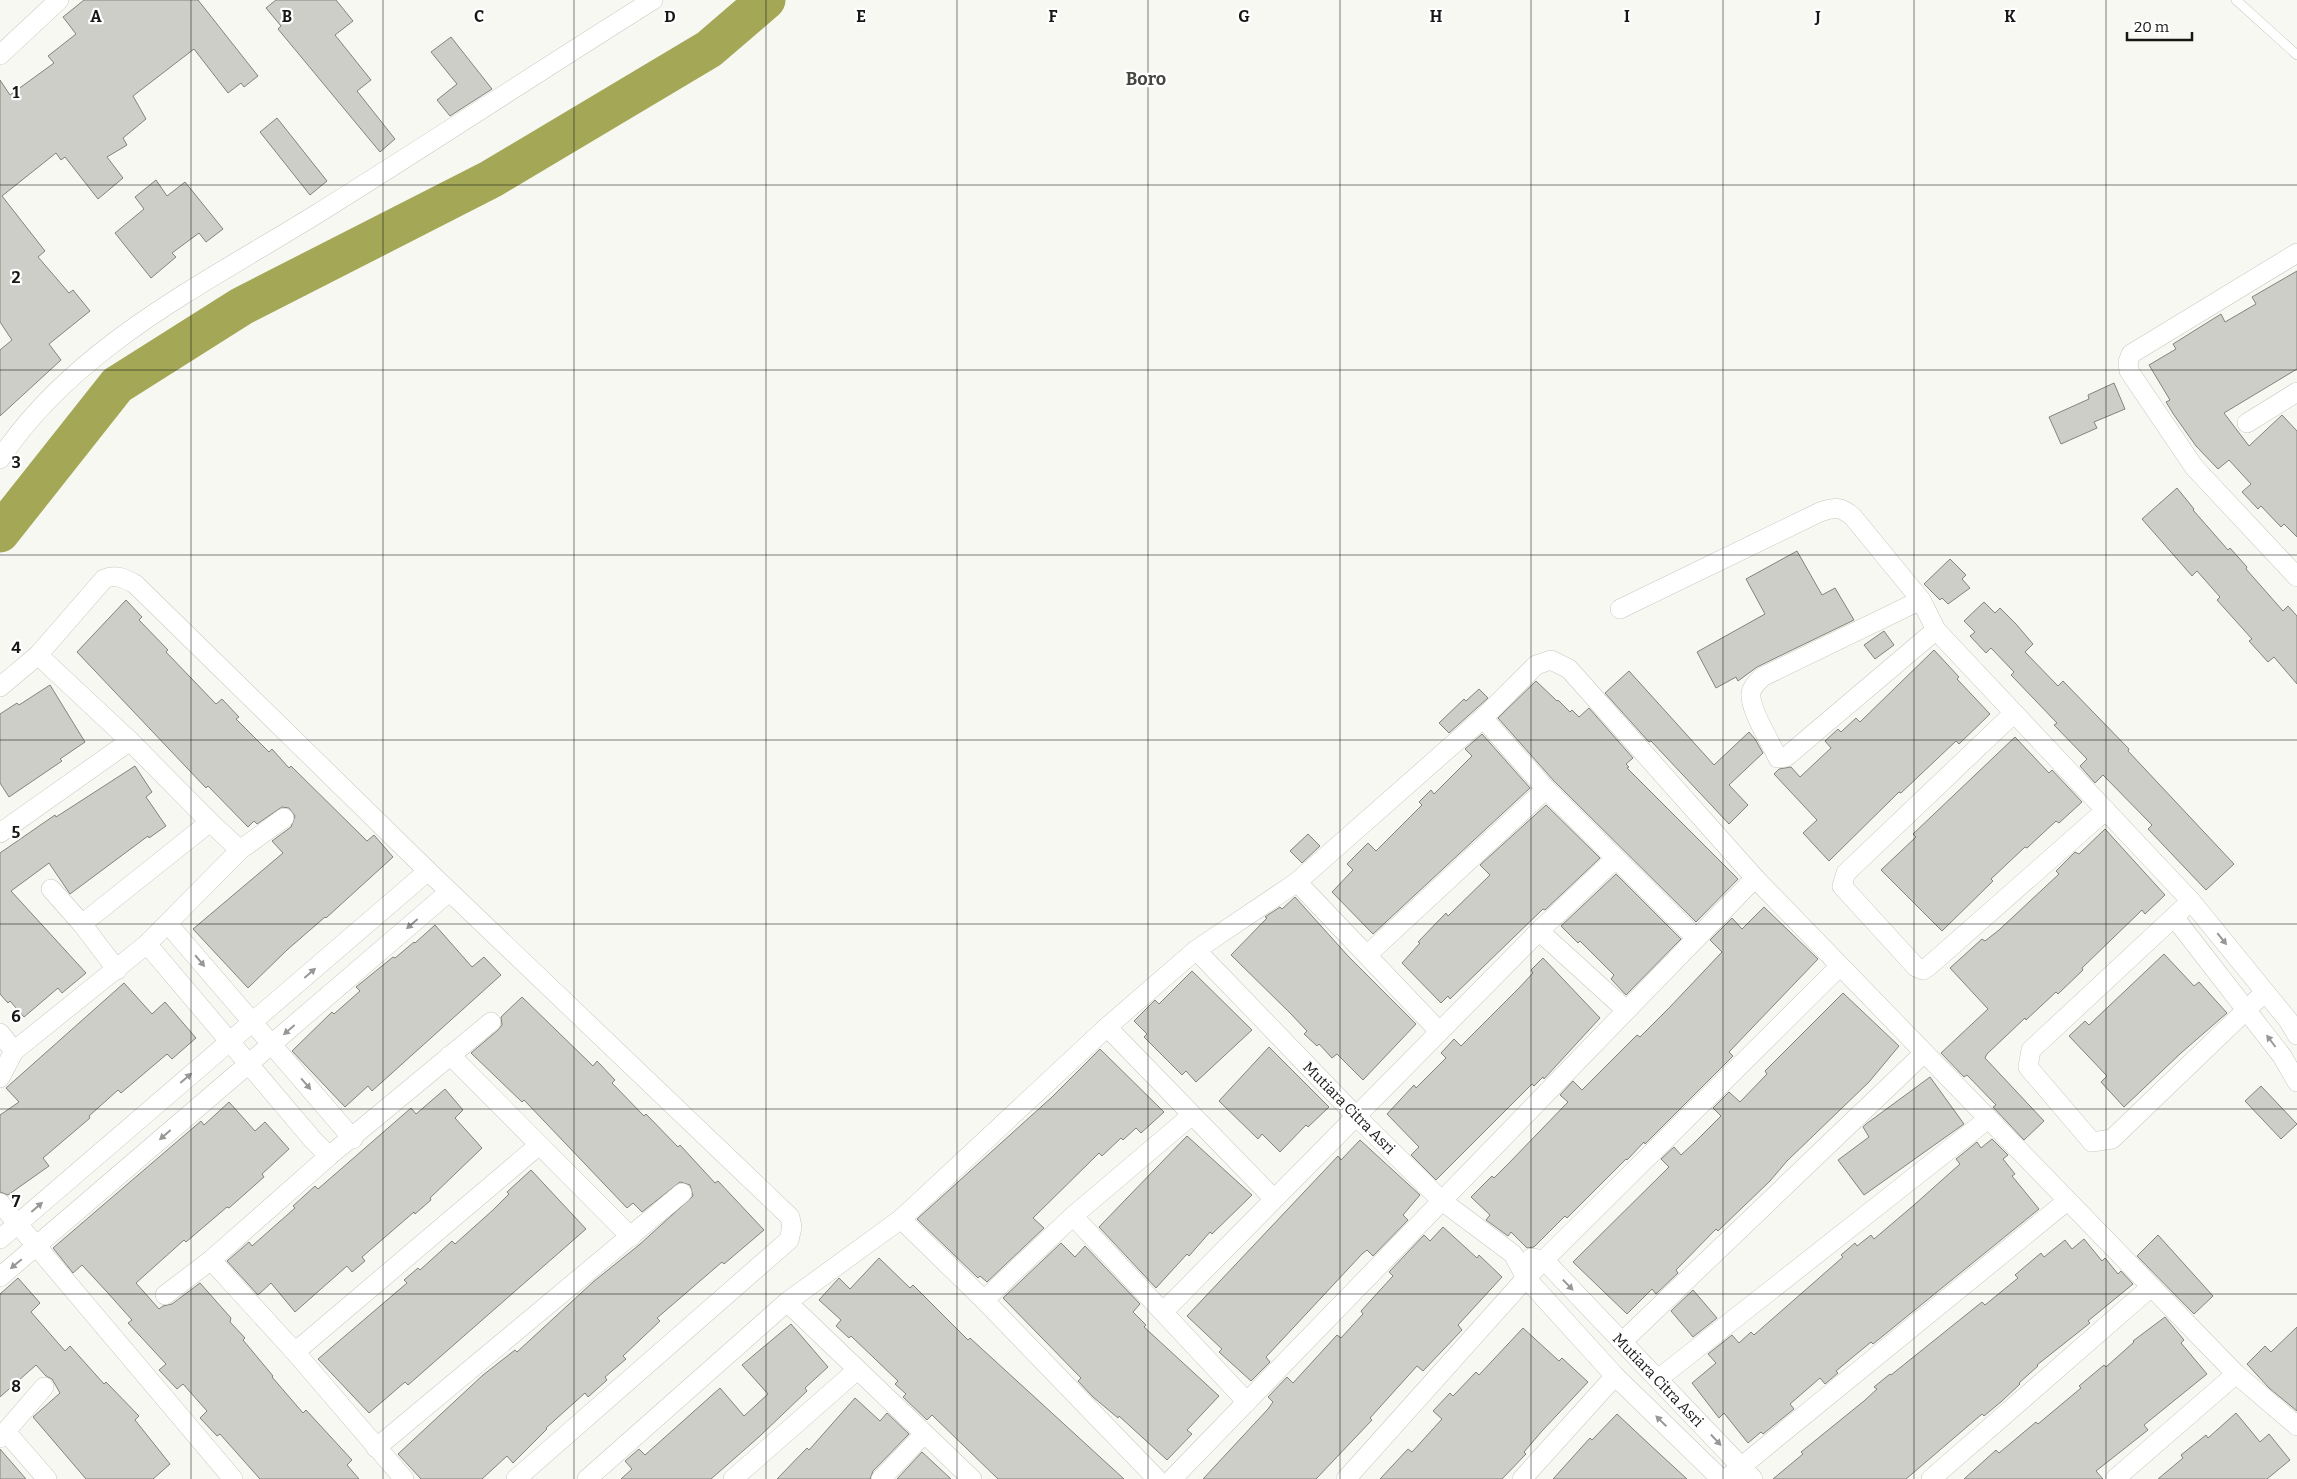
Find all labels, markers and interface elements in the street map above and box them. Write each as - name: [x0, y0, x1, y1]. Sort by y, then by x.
- text: A: [90, 7, 102, 26]
- text: B: [282, 7, 292, 26]
- text: C: [474, 7, 484, 26]
- text: D: [664, 7, 676, 26]
- text: E: [856, 7, 866, 26]
- text: F: [1049, 7, 1058, 26]
- text: G: [1238, 7, 1250, 26]
- text: H: [1430, 7, 1443, 26]
- text: I: [1624, 7, 1630, 26]
- text: J: [1814, 7, 1821, 26]
- text: K: [2004, 7, 2016, 26]
- scale bar: [2127, 10, 2192, 42]
- text: 20 m: [2134, 18, 2170, 36]
- district label: Boro: [1126, 68, 1166, 90]
- text: 1: [13, 83, 20, 102]
- text: 2: [11, 268, 21, 287]
- text: 3: [11, 453, 21, 472]
- text: 4: [11, 638, 21, 657]
- text: 5: [12, 823, 21, 842]
- one-way arrow: [407, 918, 419, 930]
- one-way arrow: [2217, 932, 2228, 945]
- one-way arrow: [194, 955, 206, 967]
- one-way arrow: [304, 967, 316, 979]
- text: 6: [11, 1007, 21, 1026]
- one-way arrow: [284, 1024, 296, 1036]
- one-way arrow: [2265, 1035, 2276, 1048]
- street label: Mutiara Citra Asri: [1299, 1058, 1399, 1158]
- one-way arrow: [180, 1072, 193, 1083]
- one-way arrow: [300, 1078, 312, 1090]
- one-way arrow: [160, 1129, 172, 1141]
- text: 7: [12, 1192, 21, 1211]
- one-way arrow: [31, 1202, 43, 1213]
- one-way arrow: [9, 1258, 22, 1269]
- one-way arrow: [1562, 1279, 1574, 1291]
- street label: Mutiara Citra Asri: [1609, 1330, 1708, 1431]
- text: 8: [11, 1377, 21, 1396]
- one-way arrow: [1656, 1415, 1668, 1427]
- one-way arrow: [1710, 1434, 1722, 1446]

